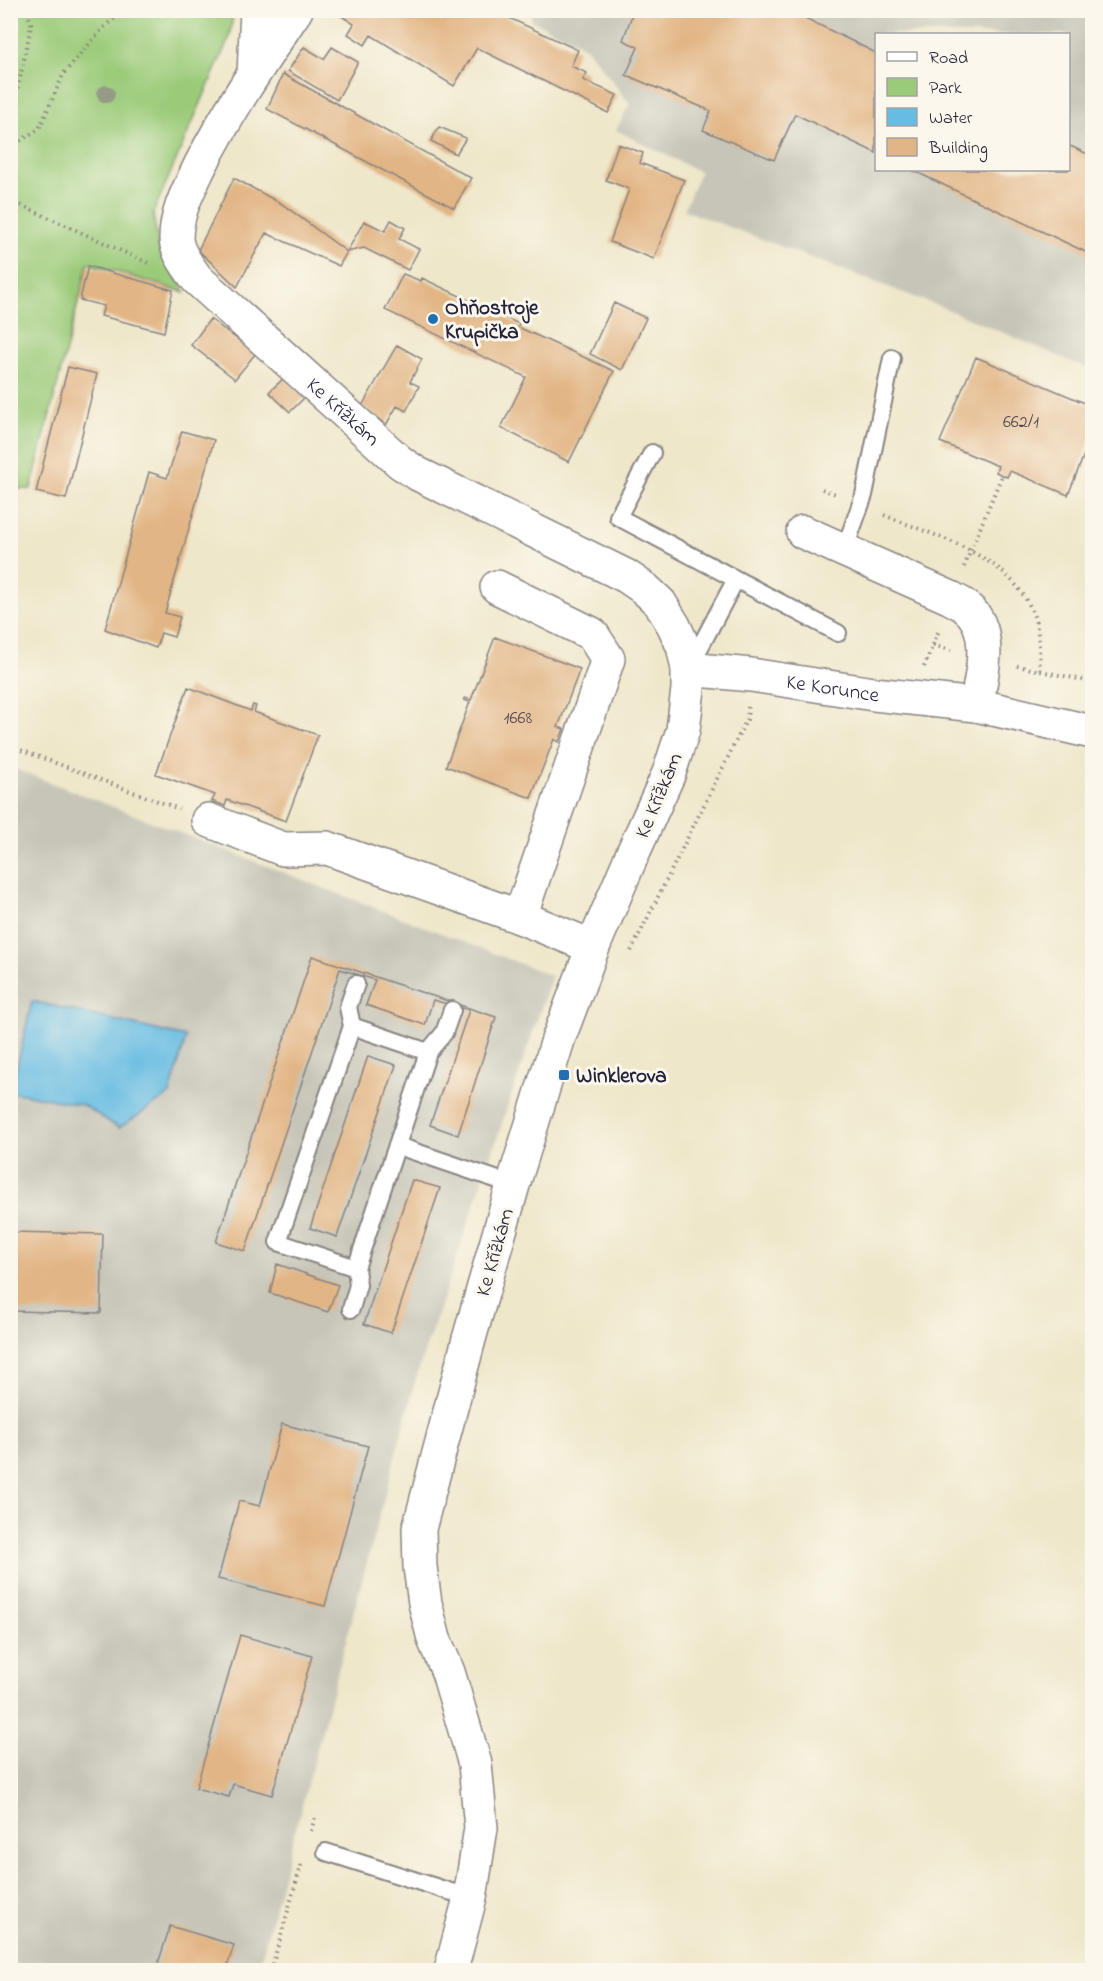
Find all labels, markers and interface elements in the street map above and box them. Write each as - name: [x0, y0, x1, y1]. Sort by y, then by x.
- legend: [875, 33, 1070, 171]
- text: Road: [929, 46, 968, 72]
- text: Park: [929, 76, 962, 102]
- text: Water: [929, 106, 973, 132]
- text: Building: [928, 136, 988, 163]
- place label: Ohňostroje Krupička: [445, 294, 539, 348]
- marker: Ohňostroje Krupička: [426, 312, 440, 326]
- street label: Ke Křížkám: [299, 371, 386, 454]
- house number: 662/1: [1003, 410, 1039, 436]
- street label: Ke Korunce: [784, 668, 881, 712]
- house number: 1668: [504, 706, 532, 732]
- street label: Ke Křížkám: [628, 748, 691, 843]
- place label: Winklerova: [576, 1062, 666, 1092]
- marker: Winklerova: [557, 1068, 571, 1082]
- street label: Ke Křížkám: [469, 1205, 523, 1300]

